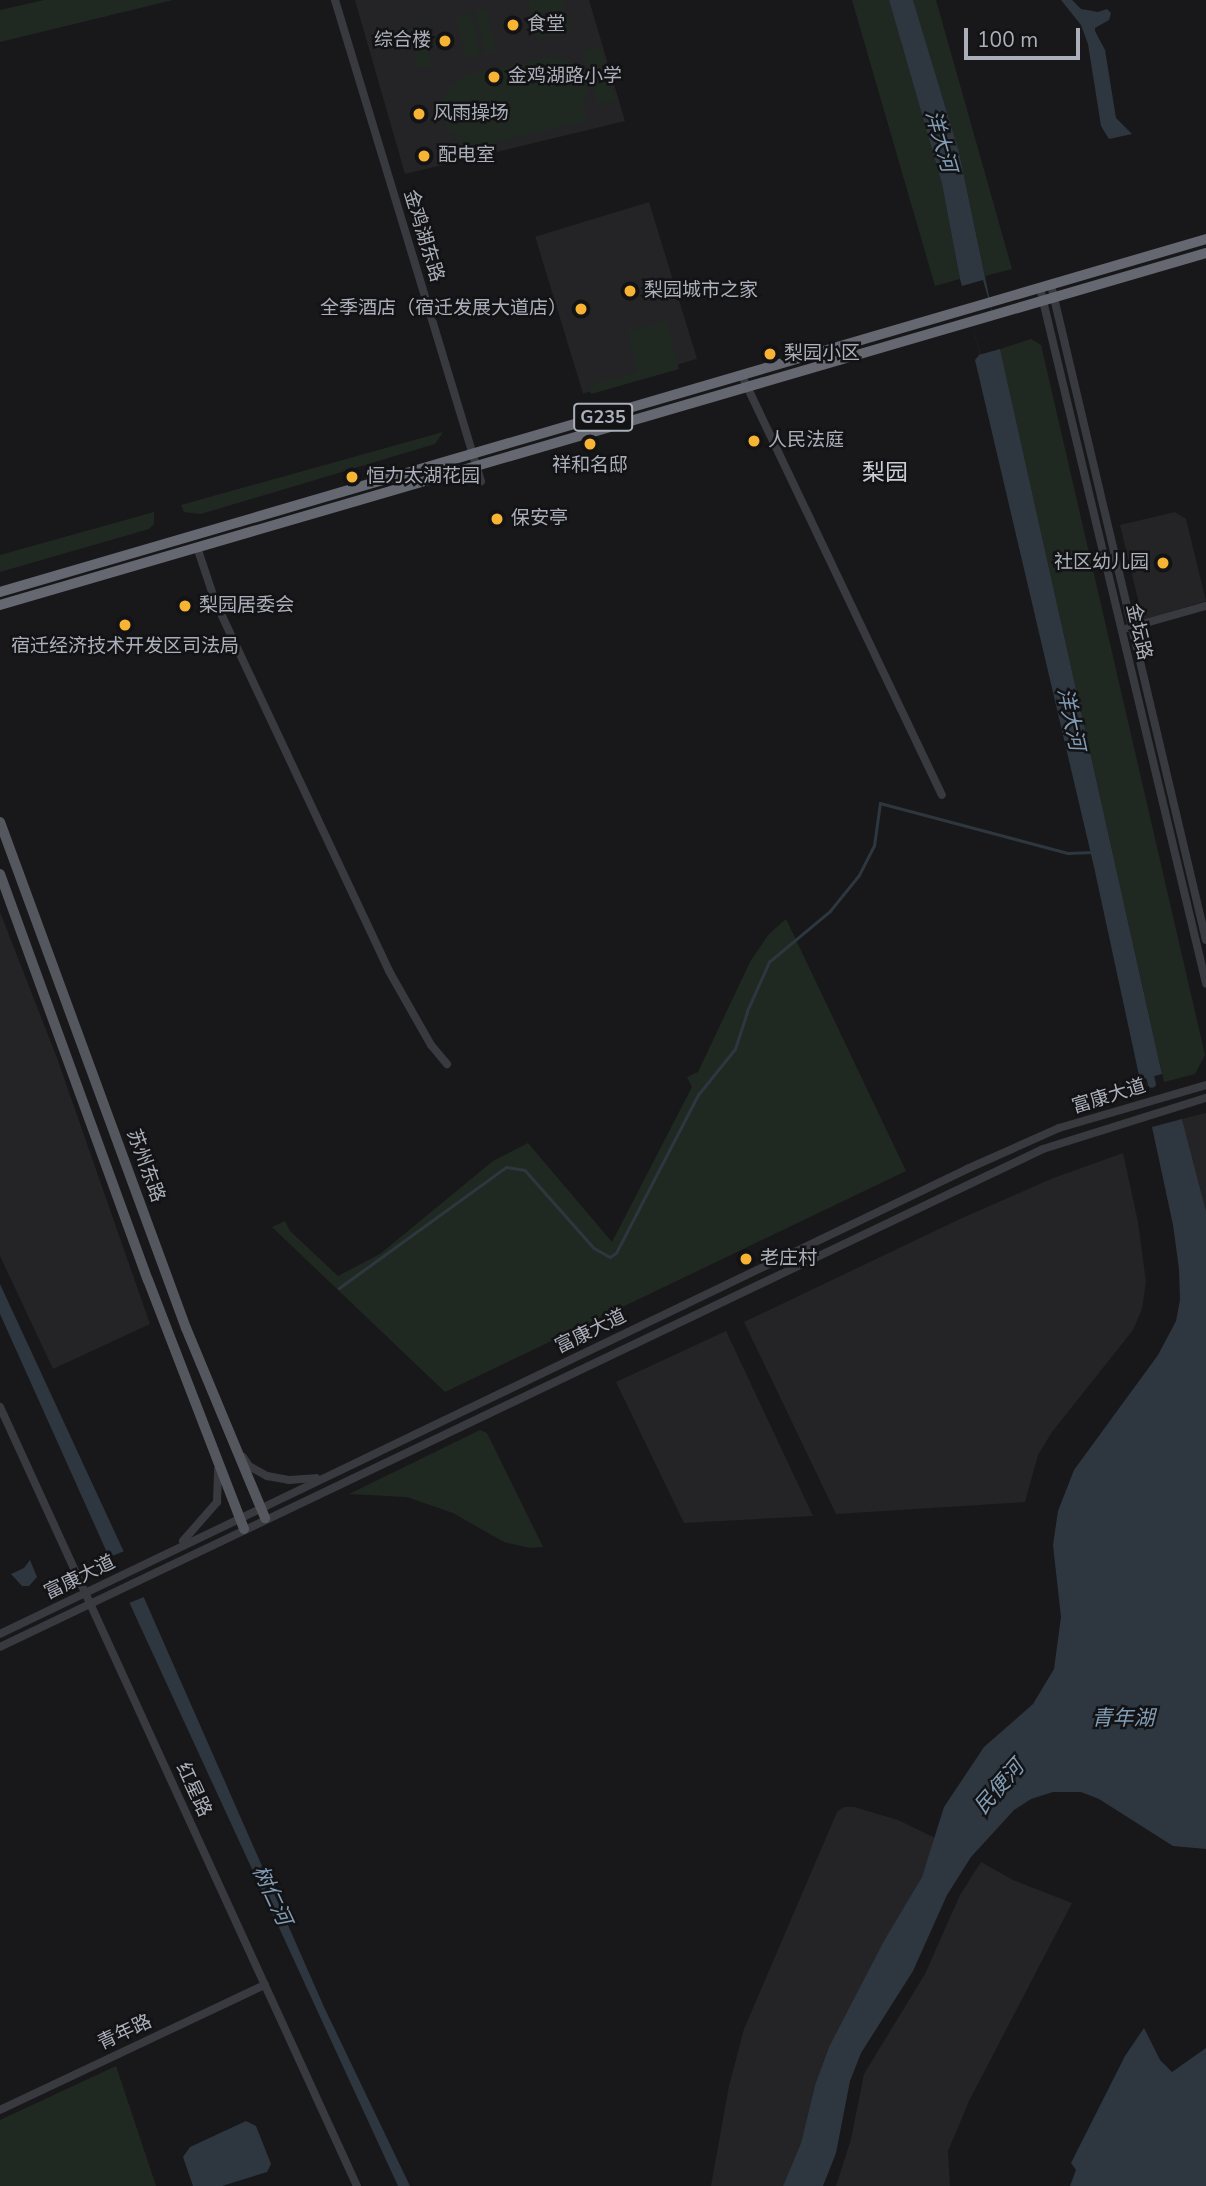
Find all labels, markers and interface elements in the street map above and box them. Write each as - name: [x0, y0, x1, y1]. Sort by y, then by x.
- place label: 食堂: [527, 14, 565, 36]
- scale bar: [968, 14, 1084, 58]
- marker: 食堂: [505, 17, 521, 33]
- text: 100 m: [977, 26, 1038, 54]
- place label: 综合楼: [374, 30, 431, 52]
- marker: 综合楼: [437, 33, 453, 49]
- place label: 金鸡湖路小学: [508, 66, 622, 88]
- marker: 金鸡湖路小学: [486, 69, 502, 85]
- place label: 风雨操场: [433, 103, 509, 125]
- marker: 风雨操场: [411, 106, 427, 122]
- water label: 洋大河: [920, 107, 962, 175]
- place label: 配电室: [438, 145, 495, 167]
- marker: 配电室: [416, 148, 432, 164]
- street label: 金鸡湖东路: [398, 187, 448, 285]
- place label: 梨园城市之家: [644, 280, 758, 302]
- marker: 梨园城市之家: [622, 283, 638, 299]
- place label: 全季酒店（宿迁发展大道店）: [320, 298, 567, 320]
- marker: 全季酒店（宿迁发展大道店）: [573, 301, 589, 317]
- place label: 梨园小区: [784, 343, 860, 365]
- marker: 梨园小区: [762, 346, 778, 362]
- road number: G235: [572, 402, 634, 432]
- place label: 人民法庭: [768, 430, 844, 452]
- marker: 人民法庭: [746, 433, 762, 449]
- marker: 祥和名邸: [582, 436, 598, 452]
- place label: 祥和名邸: [552, 455, 628, 477]
- district label: 梨园: [862, 459, 908, 487]
- place label: 恒力太湖花园: [366, 466, 480, 488]
- marker: 恒力太湖花园: [344, 469, 360, 485]
- place label: 保安亭: [511, 508, 568, 530]
- marker: 保安亭: [489, 511, 505, 527]
- place label: 社区幼儿园: [1054, 552, 1149, 574]
- marker: 社区幼儿园: [1155, 555, 1171, 571]
- place label: 梨园居委会: [199, 595, 294, 617]
- marker: 梨园居委会: [177, 598, 193, 614]
- street label: 金坛路: [1120, 602, 1156, 662]
- marker: 宿迁经济技术开发区司法局: [117, 617, 133, 633]
- place label: 宿迁经济技术开发区司法局: [11, 636, 239, 658]
- water label: 洋大河: [1052, 686, 1090, 752]
- street label: 富康大道: [1069, 1075, 1149, 1119]
- street label: 苏州东路: [121, 1126, 169, 1206]
- place label: 老庄村: [760, 1248, 817, 1270]
- marker: 老庄村: [738, 1251, 754, 1267]
- street label: 富康大道: [552, 1305, 630, 1359]
- street label: 富康大道: [41, 1551, 119, 1605]
- water label: 青年湖: [1092, 1705, 1154, 1731]
- water label: 民便河: [969, 1755, 1029, 1819]
- street label: 红星路: [171, 1759, 215, 1821]
- water label: 树仁河: [247, 1861, 297, 1929]
- street label: 青年路: [94, 2011, 156, 2055]

